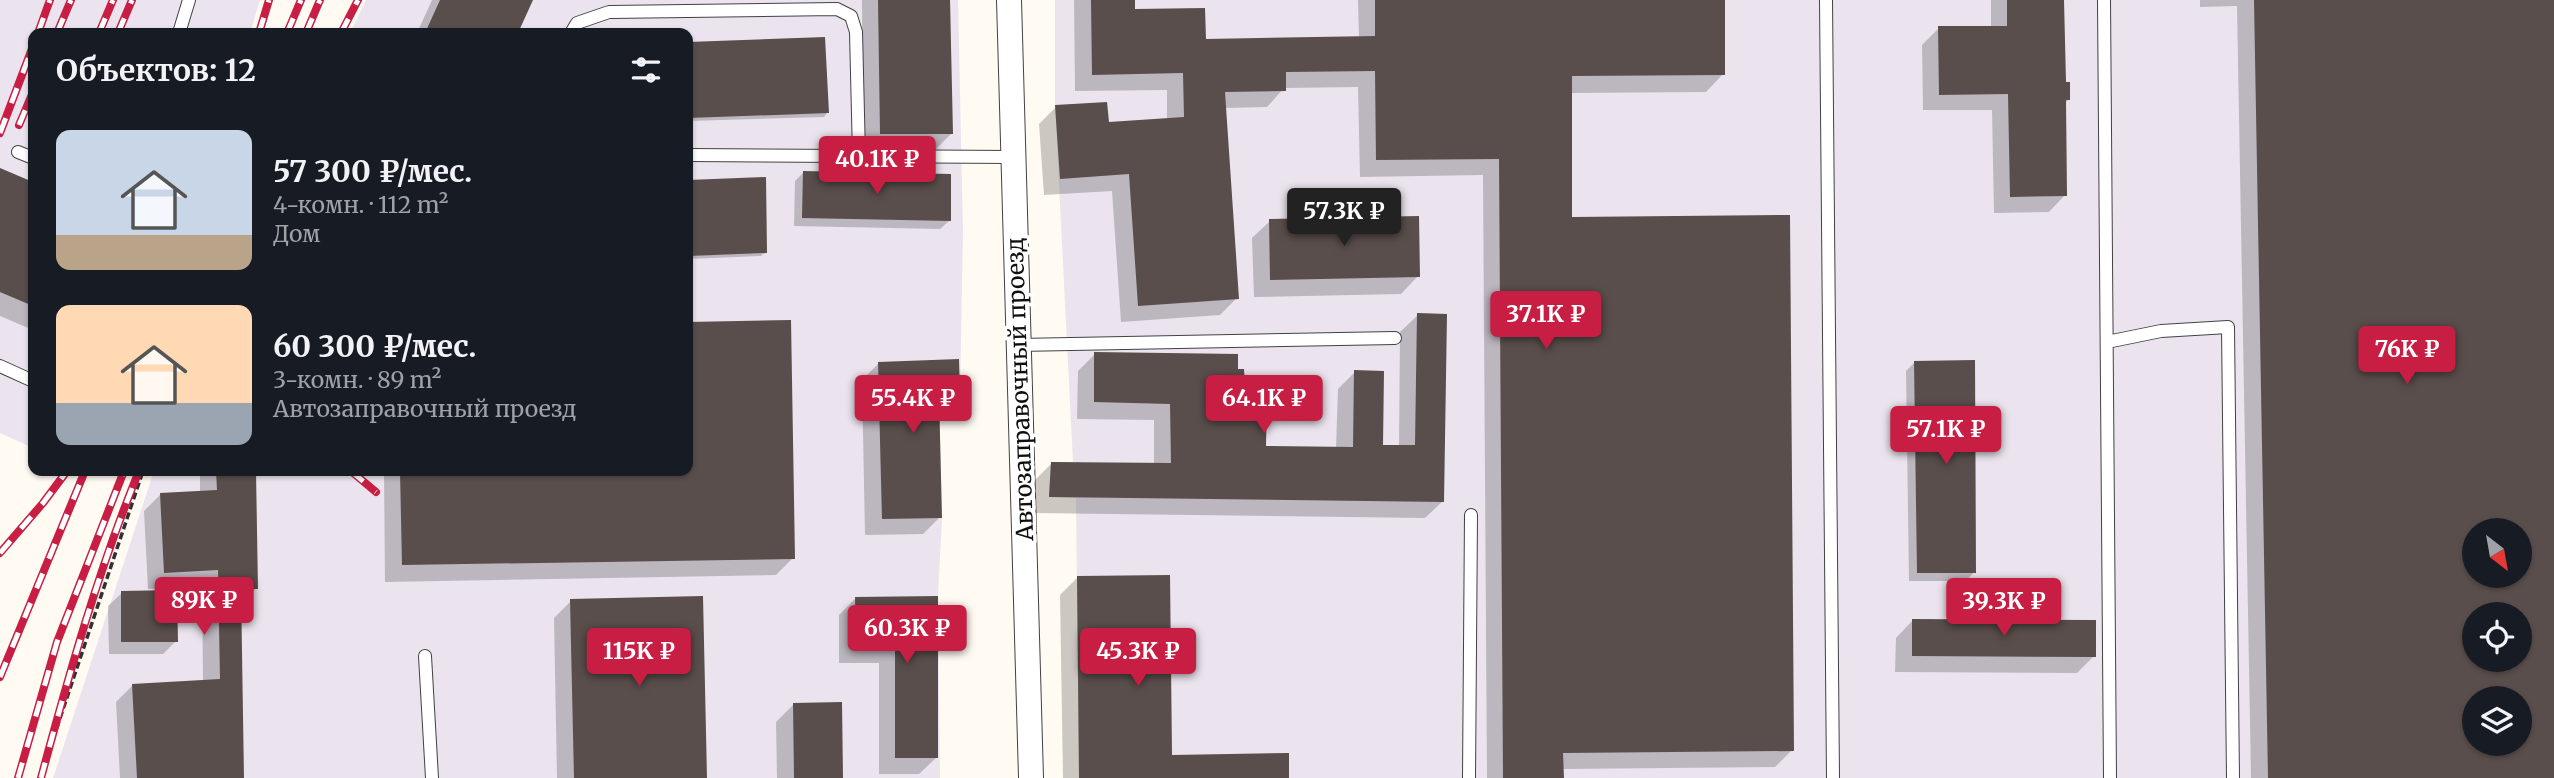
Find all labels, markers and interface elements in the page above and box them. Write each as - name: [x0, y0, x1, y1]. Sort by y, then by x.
- text: Объектов: 12: [56, 51, 256, 89]
- icon: filters: [627, 51, 665, 89]
- pin: 40.1K ₽: [812, 136, 942, 196]
- text: 40.1K ₽: [835, 144, 919, 173]
- text: 57 300 ₽/мес.: [273, 152, 472, 190]
- icon: home: [112, 158, 196, 242]
- pin: 57.3K ₽: [1279, 188, 1409, 248]
- text: 4-комн. · 112 m²: [273, 190, 448, 219]
- text: 57.3K ₽: [1303, 196, 1385, 225]
- text: Дом: [273, 219, 321, 248]
- street label: Автозаправочный проезд: [1000, 237, 1039, 542]
- pin: 37.1K ₽: [1481, 292, 1611, 351]
- text: 37.1K ₽: [1506, 299, 1586, 328]
- pin: 76K ₽: [2358, 326, 2456, 386]
- text: 60 300 ₽/мес.: [273, 327, 477, 365]
- icon: home: [112, 333, 196, 417]
- text: 76K ₽: [2374, 334, 2440, 363]
- text: 3-комн. · 89 m²: [273, 365, 441, 394]
- pin: 55.4K ₽: [848, 376, 978, 435]
- pin: 64.1K ₽: [1199, 376, 1329, 435]
- text: 55.4K ₽: [871, 383, 955, 412]
- text: 64.1K ₽: [1222, 383, 1306, 412]
- text: Автозаправочный проезд: [273, 394, 577, 423]
- pin: 57.1K ₽: [1881, 406, 2011, 466]
- text: 57.1K ₽: [1906, 414, 1986, 443]
- north arrow: [2462, 518, 2532, 588]
- map controls: [2462, 518, 2532, 756]
- pin: 89K ₽: [155, 578, 253, 637]
- pin: 39.3K ₽: [1939, 578, 2069, 638]
- text: 89K ₽: [171, 585, 237, 614]
- text: 39.3K ₽: [1962, 586, 2046, 615]
- button: locate: [2462, 602, 2532, 672]
- pin: 60.3K ₽: [842, 606, 972, 665]
- text: 60.3K ₽: [864, 613, 950, 642]
- pin: 115K ₽: [582, 628, 696, 688]
- pin: 45.3K ₽: [1073, 628, 1203, 688]
- text: 115K ₽: [603, 636, 675, 665]
- text: 45.3K ₽: [1096, 636, 1180, 665]
- button: layers: [2462, 686, 2532, 756]

